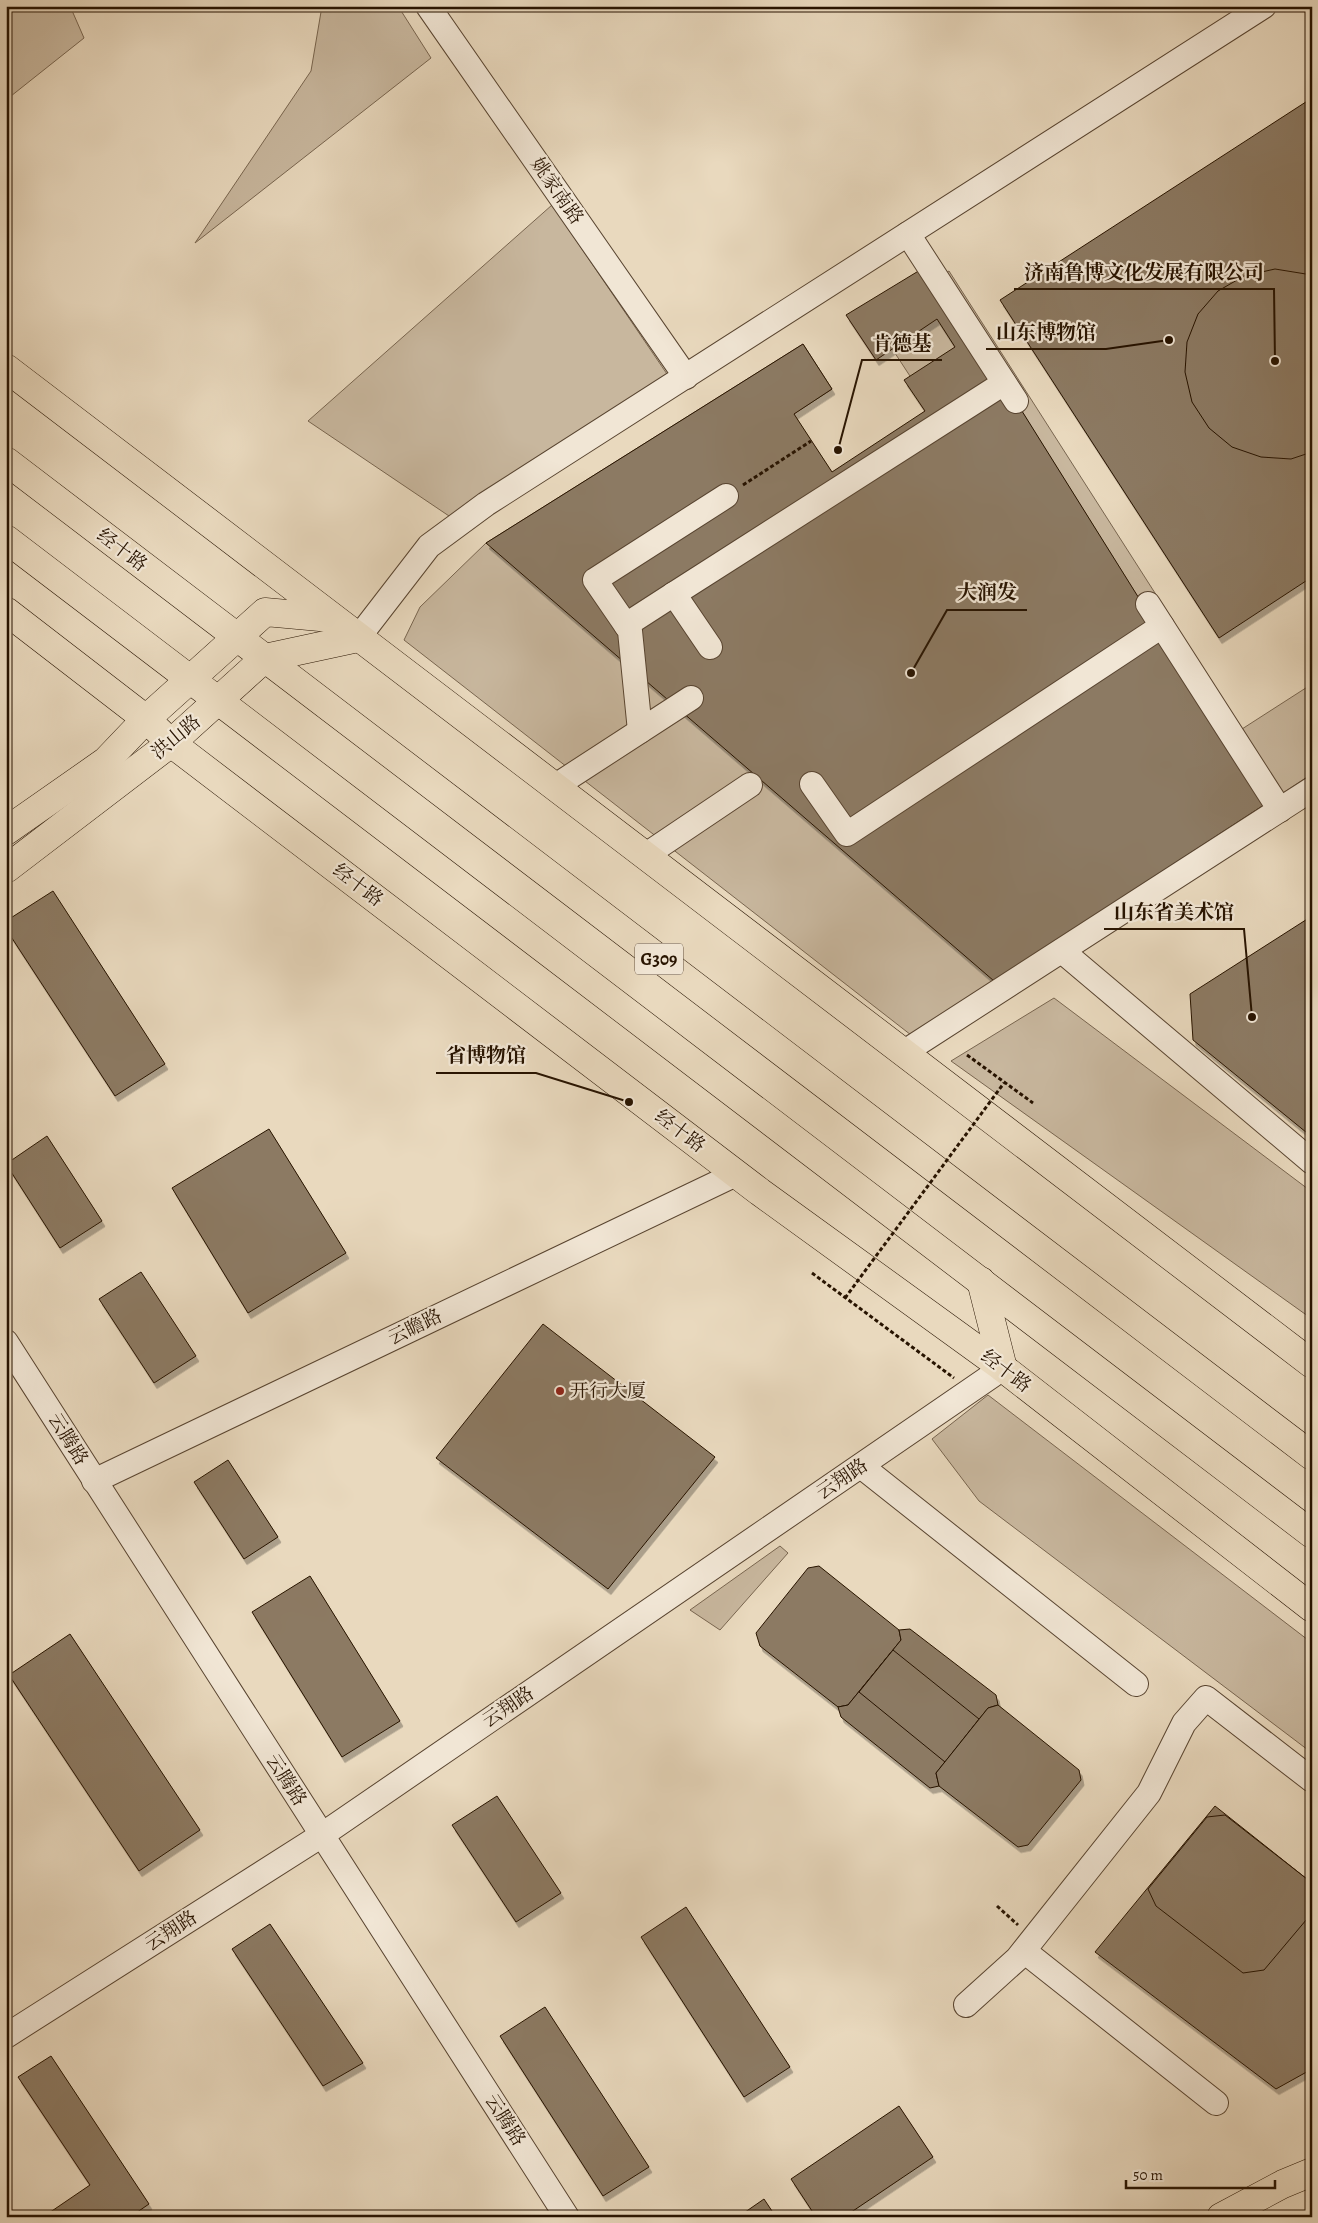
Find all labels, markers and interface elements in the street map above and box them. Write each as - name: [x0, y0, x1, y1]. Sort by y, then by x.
- street label: 姚家南路: [525, 152, 589, 230]
- callout: 济南鲁博文化发展有限公司: [1014, 254, 1274, 289]
- text: 济南鲁博文化发展有限公司: [1024, 259, 1264, 286]
- callout: 山东博物馆: [986, 314, 1106, 349]
- text: 山东博物馆: [996, 319, 1096, 346]
- callout: 肯德基: [862, 325, 942, 360]
- text: 肯德基: [872, 330, 932, 357]
- street label: 经十路: [91, 522, 153, 578]
- callout: 大润发: [947, 575, 1027, 610]
- text: 大润发: [957, 579, 1017, 606]
- street label: 洪山路: [146, 709, 206, 765]
- street label: 经十路: [327, 857, 389, 913]
- callout: 山东省美术馆: [1104, 894, 1244, 929]
- text: 山东省美术馆: [1114, 899, 1234, 926]
- road number: G309: [635, 944, 683, 974]
- callout: 省博物馆: [436, 1038, 536, 1073]
- text: 省博物馆: [446, 1042, 526, 1069]
- street label: 经十路: [649, 1103, 711, 1159]
- street label: 云瞻路: [384, 1303, 446, 1351]
- street label: 经十路: [975, 1343, 1037, 1399]
- place label: 开行大厦: [570, 1378, 646, 1404]
- marker: 开行大厦: [554, 1385, 566, 1397]
- street label: 云腾路: [42, 1408, 94, 1470]
- street label: 云翔路: [811, 1452, 873, 1506]
- street label: 云翔路: [477, 1680, 539, 1734]
- street label: 云腾路: [260, 1749, 312, 1811]
- street label: 云翔路: [140, 1905, 202, 1957]
- street label: 云腾路: [479, 2089, 531, 2151]
- scale bar: [1126, 2158, 1274, 2190]
- text: 50 m: [1133, 2165, 1163, 2185]

